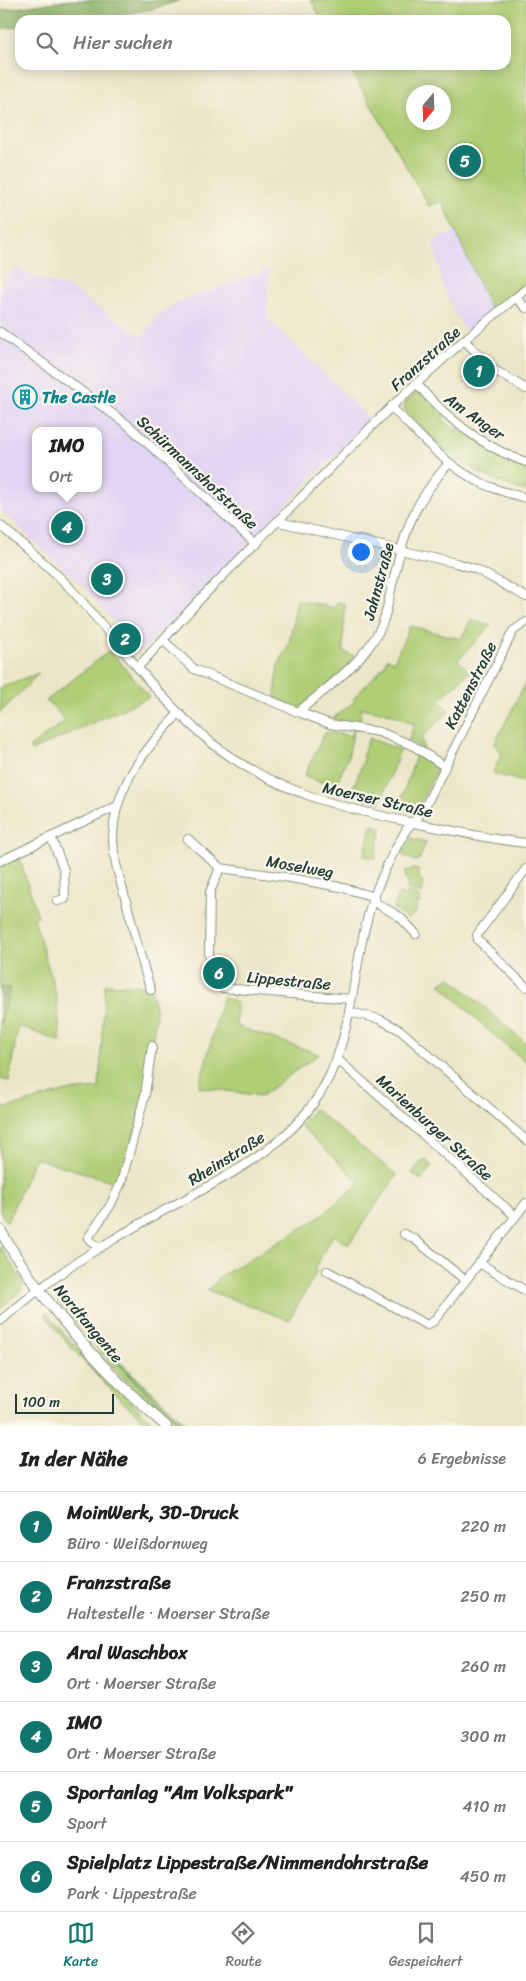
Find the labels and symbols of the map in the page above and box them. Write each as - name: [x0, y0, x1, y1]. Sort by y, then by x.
- north arrow: [406, 85, 451, 130]
- pin: 5: [449, 142, 481, 180]
- street label: Franzstraße: [383, 318, 468, 398]
- pin: 1: [463, 352, 495, 390]
- place label: The Castle: [42, 383, 116, 412]
- building icon: The Castle: [12, 384, 38, 410]
- street label: Am Anger: [437, 384, 512, 449]
- street label: Schürmannshofstraße: [130, 408, 265, 537]
- pin: 4: [51, 508, 83, 546]
- your location: [348, 539, 374, 565]
- street label: Jahnstraße: [354, 539, 403, 624]
- pin: 3: [91, 560, 123, 598]
- pin: 2: [109, 620, 141, 658]
- street label: Kattenstraße: [436, 636, 505, 734]
- street label: Moerser Straße: [320, 773, 436, 826]
- street label: Moselweg: [264, 846, 336, 887]
- pin: 6: [203, 954, 235, 992]
- street label: Lippestraße: [246, 962, 332, 999]
- street label: Marienburger Straße: [369, 1066, 500, 1188]
- street label: Rheinstraße: [182, 1123, 271, 1194]
- street label: Nordtangente: [46, 1277, 131, 1370]
- scale bar: [15, 1391, 114, 1414]

